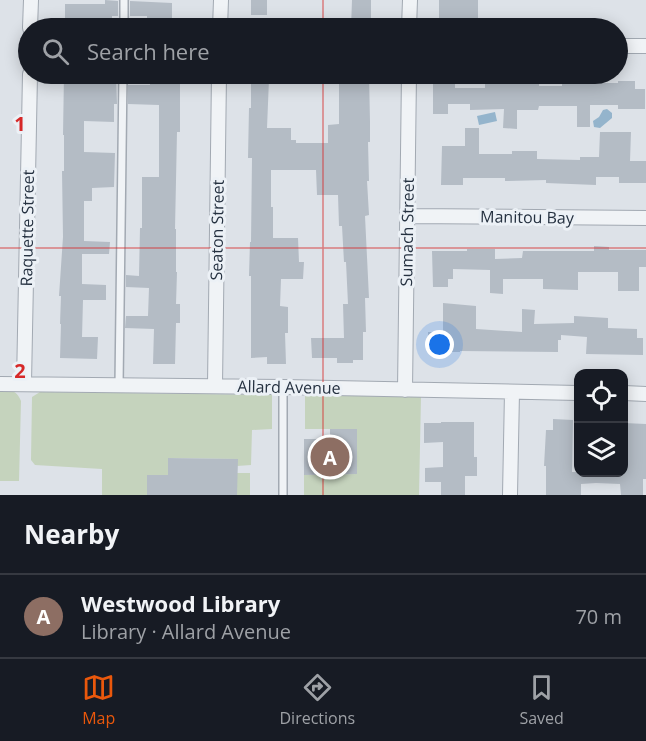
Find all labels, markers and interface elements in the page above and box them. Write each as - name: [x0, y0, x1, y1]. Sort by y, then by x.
- search box: [18, 18, 628, 84]
- icon: search: [39, 35, 72, 68]
- text: Search here: [87, 36, 210, 66]
- text: 1: [14, 110, 26, 137]
- street label: Raquette Street: [15, 169, 39, 286]
- street label: Sumach Street: [395, 177, 419, 286]
- street label: Seaton Street: [205, 179, 229, 281]
- street label: Manitou Bay: [480, 205, 575, 229]
- your location: [425, 330, 454, 359]
- text: 2: [14, 357, 26, 384]
- map controls: [574, 369, 628, 477]
- button: locate: [574, 369, 628, 423]
- street label: Allard Avenue: [237, 375, 341, 399]
- button: layers: [574, 423, 628, 477]
- pin: A: [310, 434, 350, 480]
- text: Nearby: [24, 516, 119, 552]
- text: Westwood Library: [81, 588, 280, 618]
- text: A: [37, 603, 50, 630]
- text: 70 m: [575, 603, 622, 630]
- text: Library · Allard Avenue: [81, 618, 291, 645]
- tab: Map: [82, 671, 115, 729]
- tab: Directions: [280, 671, 355, 729]
- tab: Saved: [519, 671, 564, 729]

